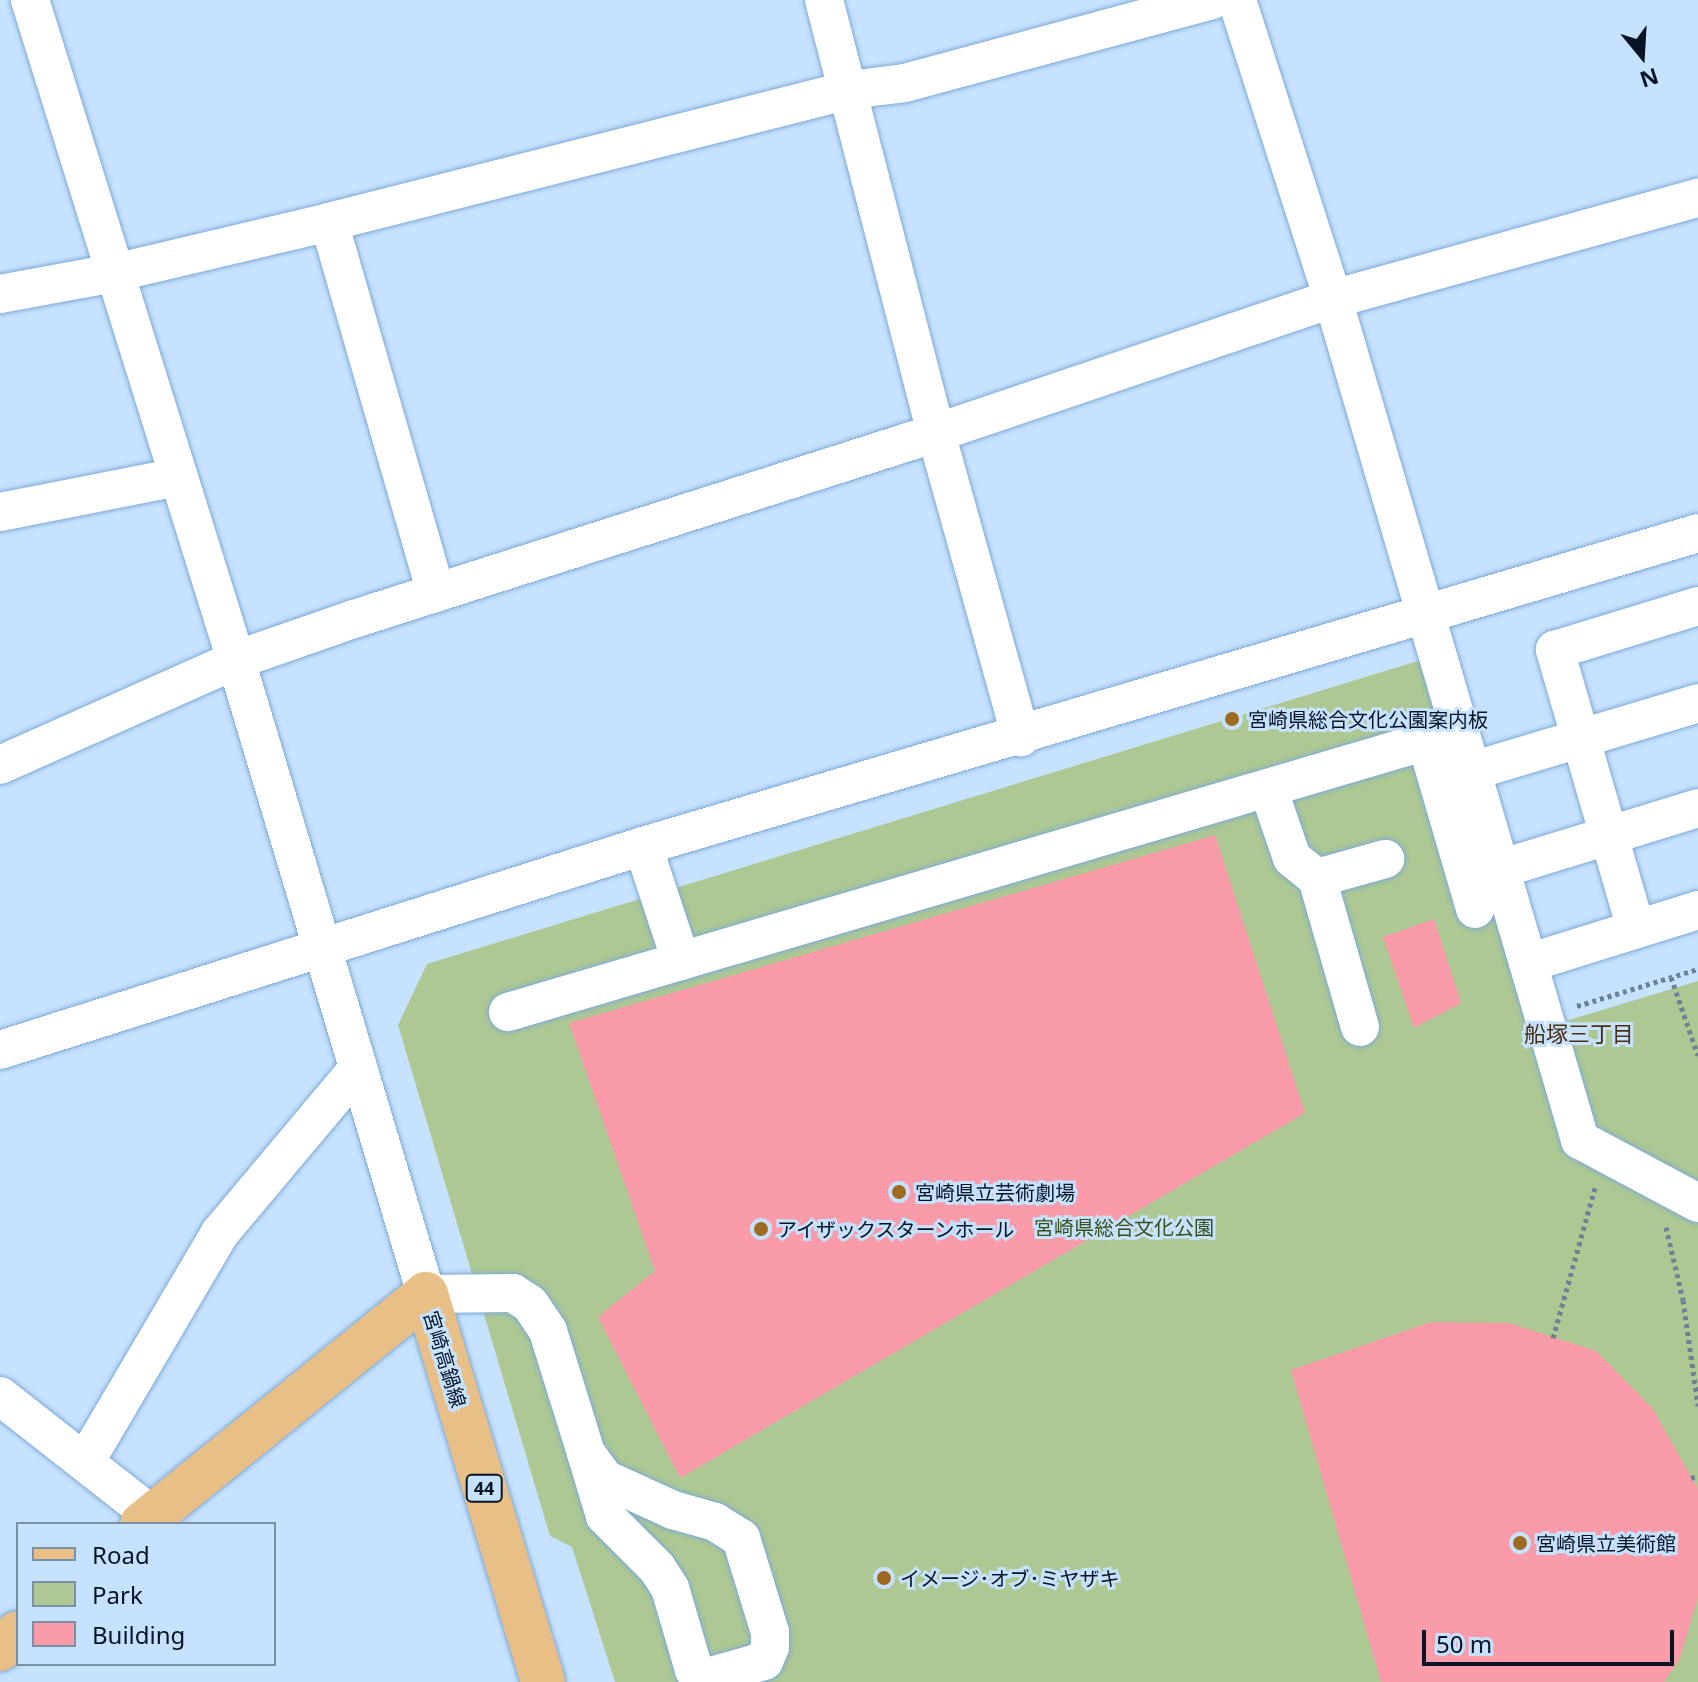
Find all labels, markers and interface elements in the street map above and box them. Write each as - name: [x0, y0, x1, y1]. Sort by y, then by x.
- north arrow: [1602, 16, 1682, 96]
- text: N: [1636, 62, 1663, 96]
- place label: 宮崎県総合文化公園案内板: [1248, 707, 1488, 731]
- marker: 宮崎県総合文化公園案内板: [1223, 710, 1241, 728]
- district label: 船塚三丁目: [1524, 1021, 1634, 1047]
- place label: 宮崎県立芸術劇場: [915, 1180, 1075, 1204]
- marker: 宮崎県立芸術劇場: [890, 1183, 908, 1201]
- park label: 宮崎県総合文化公園: [1034, 1215, 1214, 1239]
- place label: アイザックスターンホール: [777, 1217, 1017, 1241]
- marker: アイザックスターンホール: [752, 1220, 770, 1238]
- street label: 宮崎高鍋線: [419, 1308, 471, 1410]
- road number: 44: [464, 1474, 504, 1502]
- legend: [16, 1522, 276, 1666]
- place label: 宮崎県立美術館: [1536, 1531, 1676, 1555]
- marker: 宮崎県立美術館: [1511, 1534, 1529, 1552]
- text: Road: [92, 1538, 150, 1571]
- place label: イメージ･オブ･ミヤザキ: [900, 1566, 1120, 1590]
- marker: イメージ･オブ･ミヤザキ: [875, 1569, 893, 1587]
- text: Park: [92, 1578, 143, 1611]
- scale bar: [1426, 1614, 1678, 1664]
- text: Building: [92, 1618, 185, 1651]
- text: 50 m: [1436, 1627, 1492, 1660]

